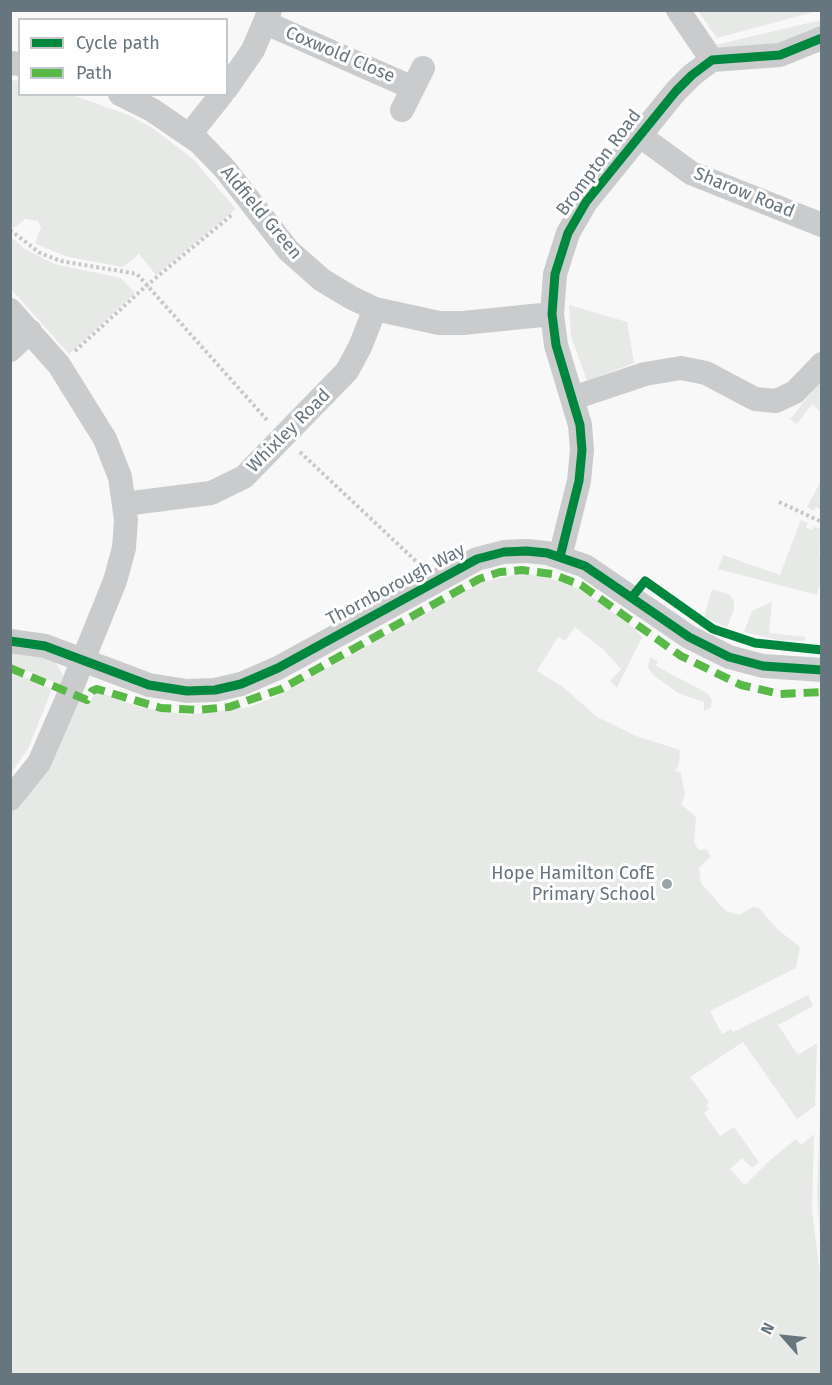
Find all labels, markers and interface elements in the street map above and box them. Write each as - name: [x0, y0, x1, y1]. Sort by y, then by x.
- legend: [18, 18, 228, 96]
- street label: Coxwold Close: [282, 22, 398, 88]
- text: Cycle path: [76, 32, 160, 54]
- text: Path: [76, 62, 112, 84]
- street label: Brompton Road: [552, 106, 646, 220]
- street label: Aldfield Green: [216, 162, 306, 264]
- street label: Sharow Road: [691, 163, 797, 223]
- street label: Whixley Road: [243, 385, 335, 477]
- street label: Thornborough Way: [323, 539, 469, 631]
- place label: Hope Hamilton CofE Primary School: [491, 863, 655, 906]
- marker: Hope Hamilton CofE Primary School: [660, 877, 674, 891]
- north arrow: [754, 1307, 814, 1367]
- text: N: [757, 1320, 778, 1338]

